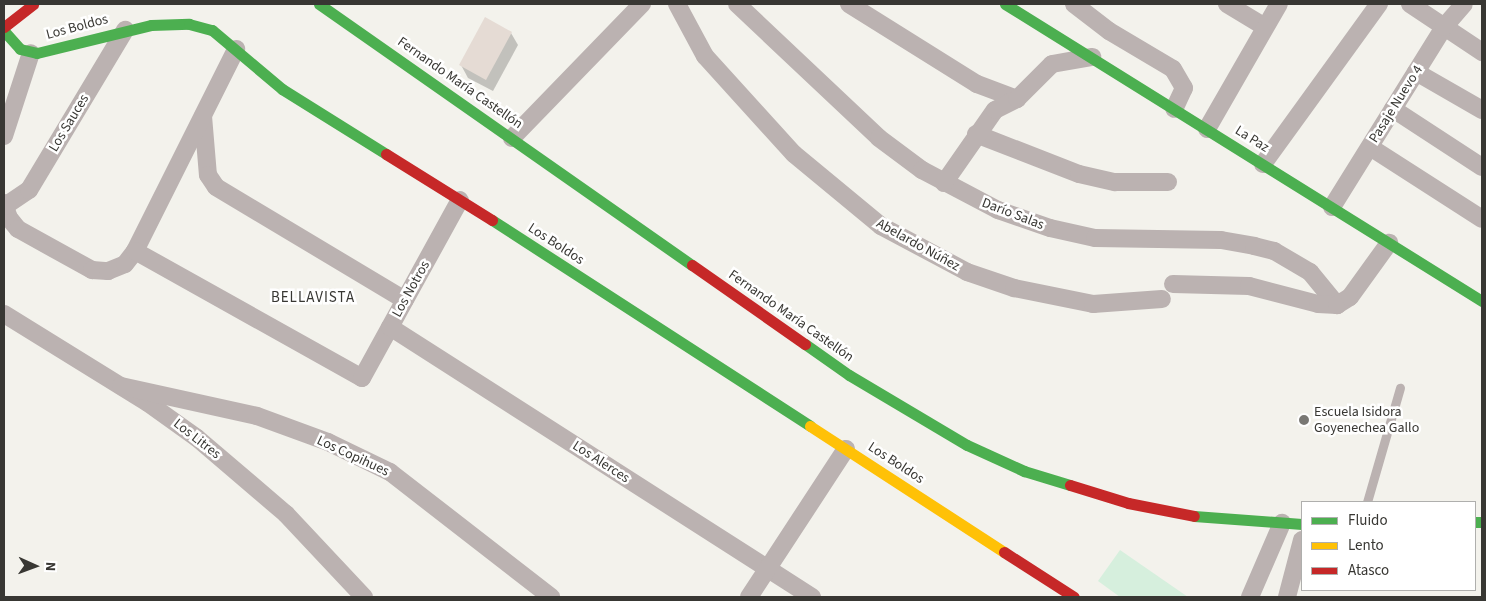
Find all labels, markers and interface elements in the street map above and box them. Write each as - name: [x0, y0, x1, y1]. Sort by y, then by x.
- street label: Los Boldos: [44, 11, 110, 43]
- street label: Fernando María Castellón: [394, 33, 526, 133]
- street label: Pasaje Nuevo 4: [1366, 62, 1426, 146]
- street label: Los Sauces: [45, 91, 93, 155]
- street label: La Paz: [1232, 122, 1272, 156]
- street label: Darío Salas: [979, 194, 1047, 234]
- street label: Abelardo Núñez: [873, 215, 963, 275]
- street label: Los Boldos: [525, 220, 587, 268]
- street label: Los Notros: [389, 258, 433, 320]
- street label: Fernando María Castellón: [725, 266, 857, 366]
- district label: BELLAVISTA: [270, 289, 356, 307]
- place label: Escuela Isidora Goyenechea Gallo: [1314, 404, 1419, 437]
- marker: Escuela Isidora Goyenechea Gallo: [1298, 414, 1310, 426]
- street label: Los Litres: [170, 415, 224, 463]
- street label: Los Copihues: [314, 432, 392, 480]
- street label: Los Alerces: [569, 437, 633, 487]
- street label: Los Boldos: [865, 439, 927, 487]
- legend: [1301, 501, 1476, 591]
- text: Fluido: [1348, 510, 1388, 531]
- text: Lento: [1348, 535, 1384, 556]
- north arrow: [10, 541, 60, 591]
- text: Atasco: [1348, 560, 1389, 581]
- text: N: [40, 562, 60, 572]

